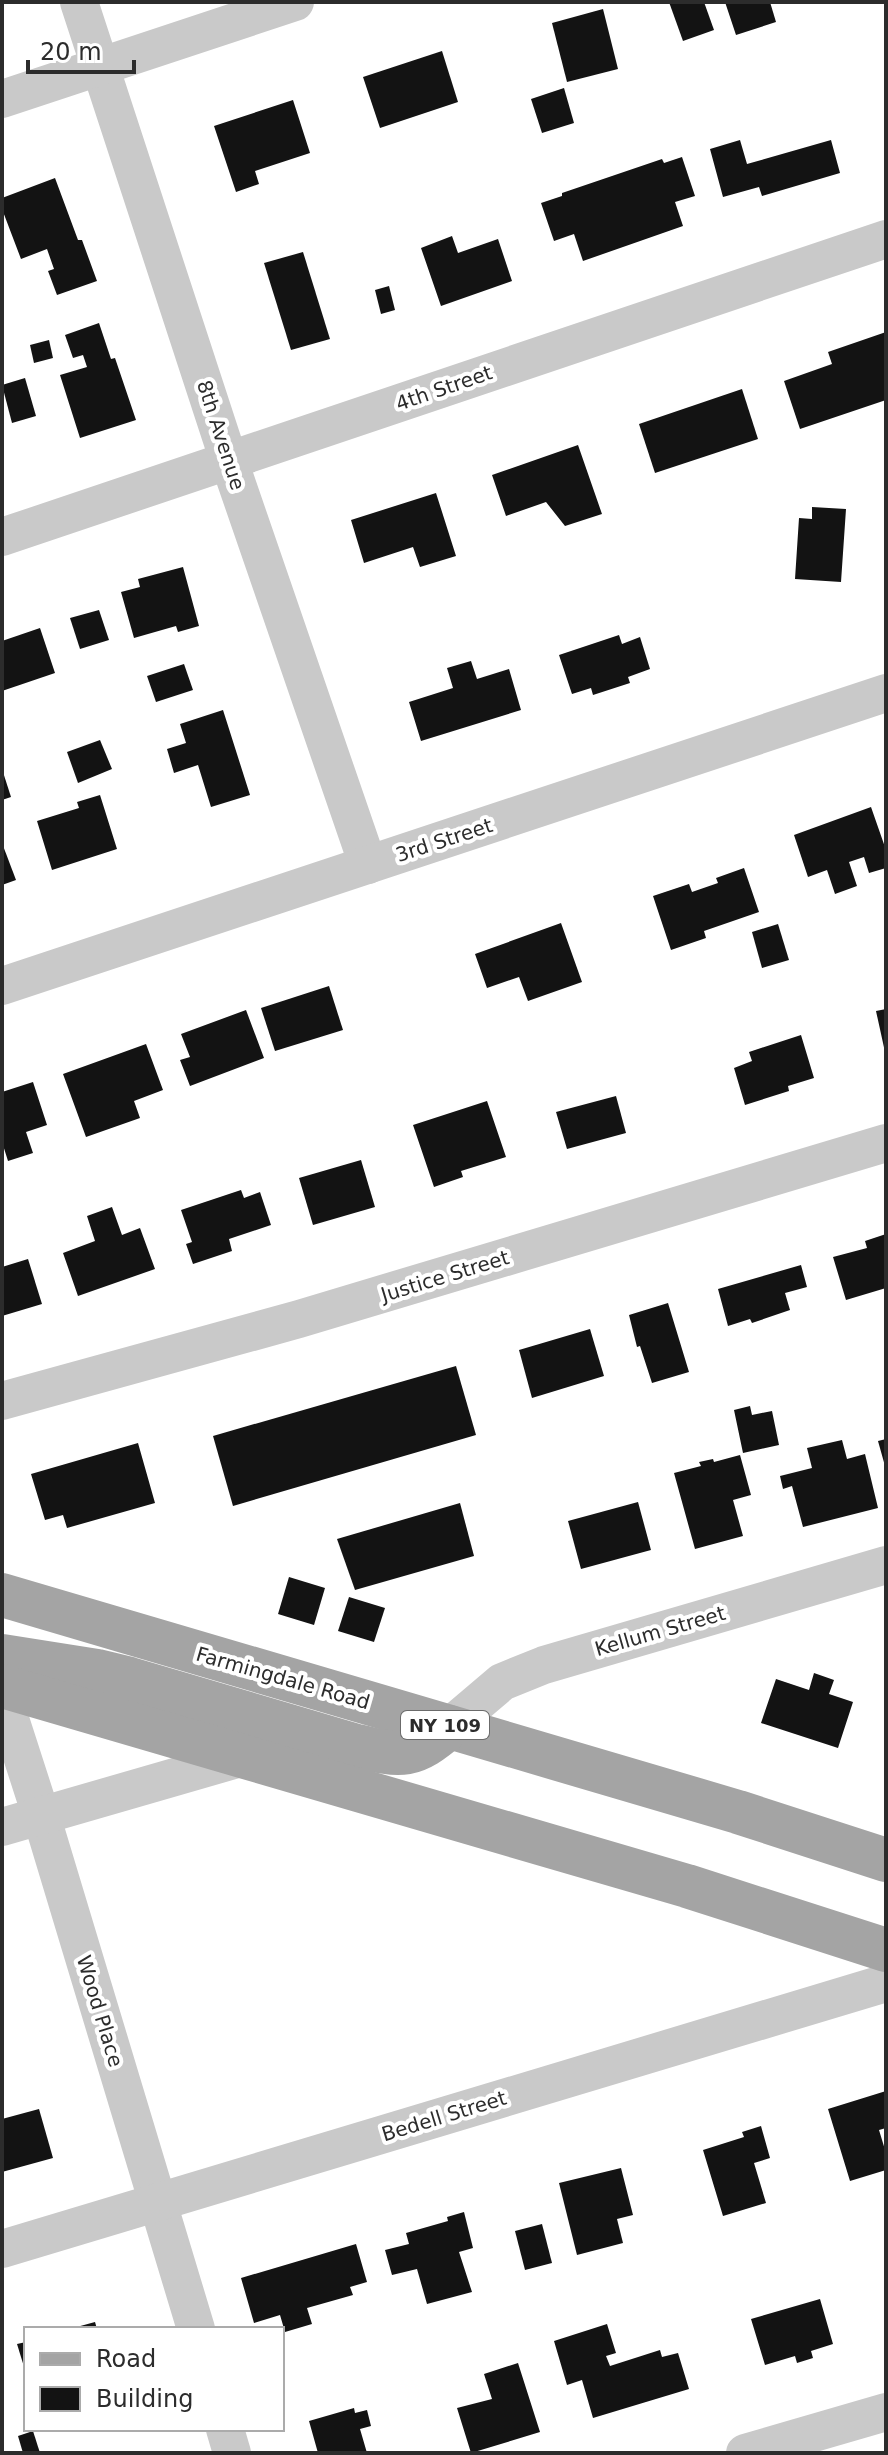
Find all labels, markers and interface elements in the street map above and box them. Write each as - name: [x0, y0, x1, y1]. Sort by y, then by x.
- scale bar: [28, 24, 134, 74]
- text: 20 m: [40, 38, 102, 66]
- street label: 4th Street: [393, 360, 496, 416]
- street label: 8th Avenue: [192, 377, 250, 493]
- street label: 3rd Street: [393, 813, 496, 867]
- street label: Justice Street: [376, 1245, 512, 1307]
- street label: Kellum Street: [592, 1601, 728, 1661]
- street label: Farmingdale Road: [193, 1642, 373, 1714]
- road number: NY 109: [401, 1711, 489, 1739]
- street label: Wood Place: [72, 1952, 128, 2070]
- street label: Bedell Street: [379, 2086, 509, 2146]
- legend: [24, 2327, 284, 2431]
- text: Road: [96, 2345, 156, 2373]
- text: Building: [96, 2385, 193, 2413]

